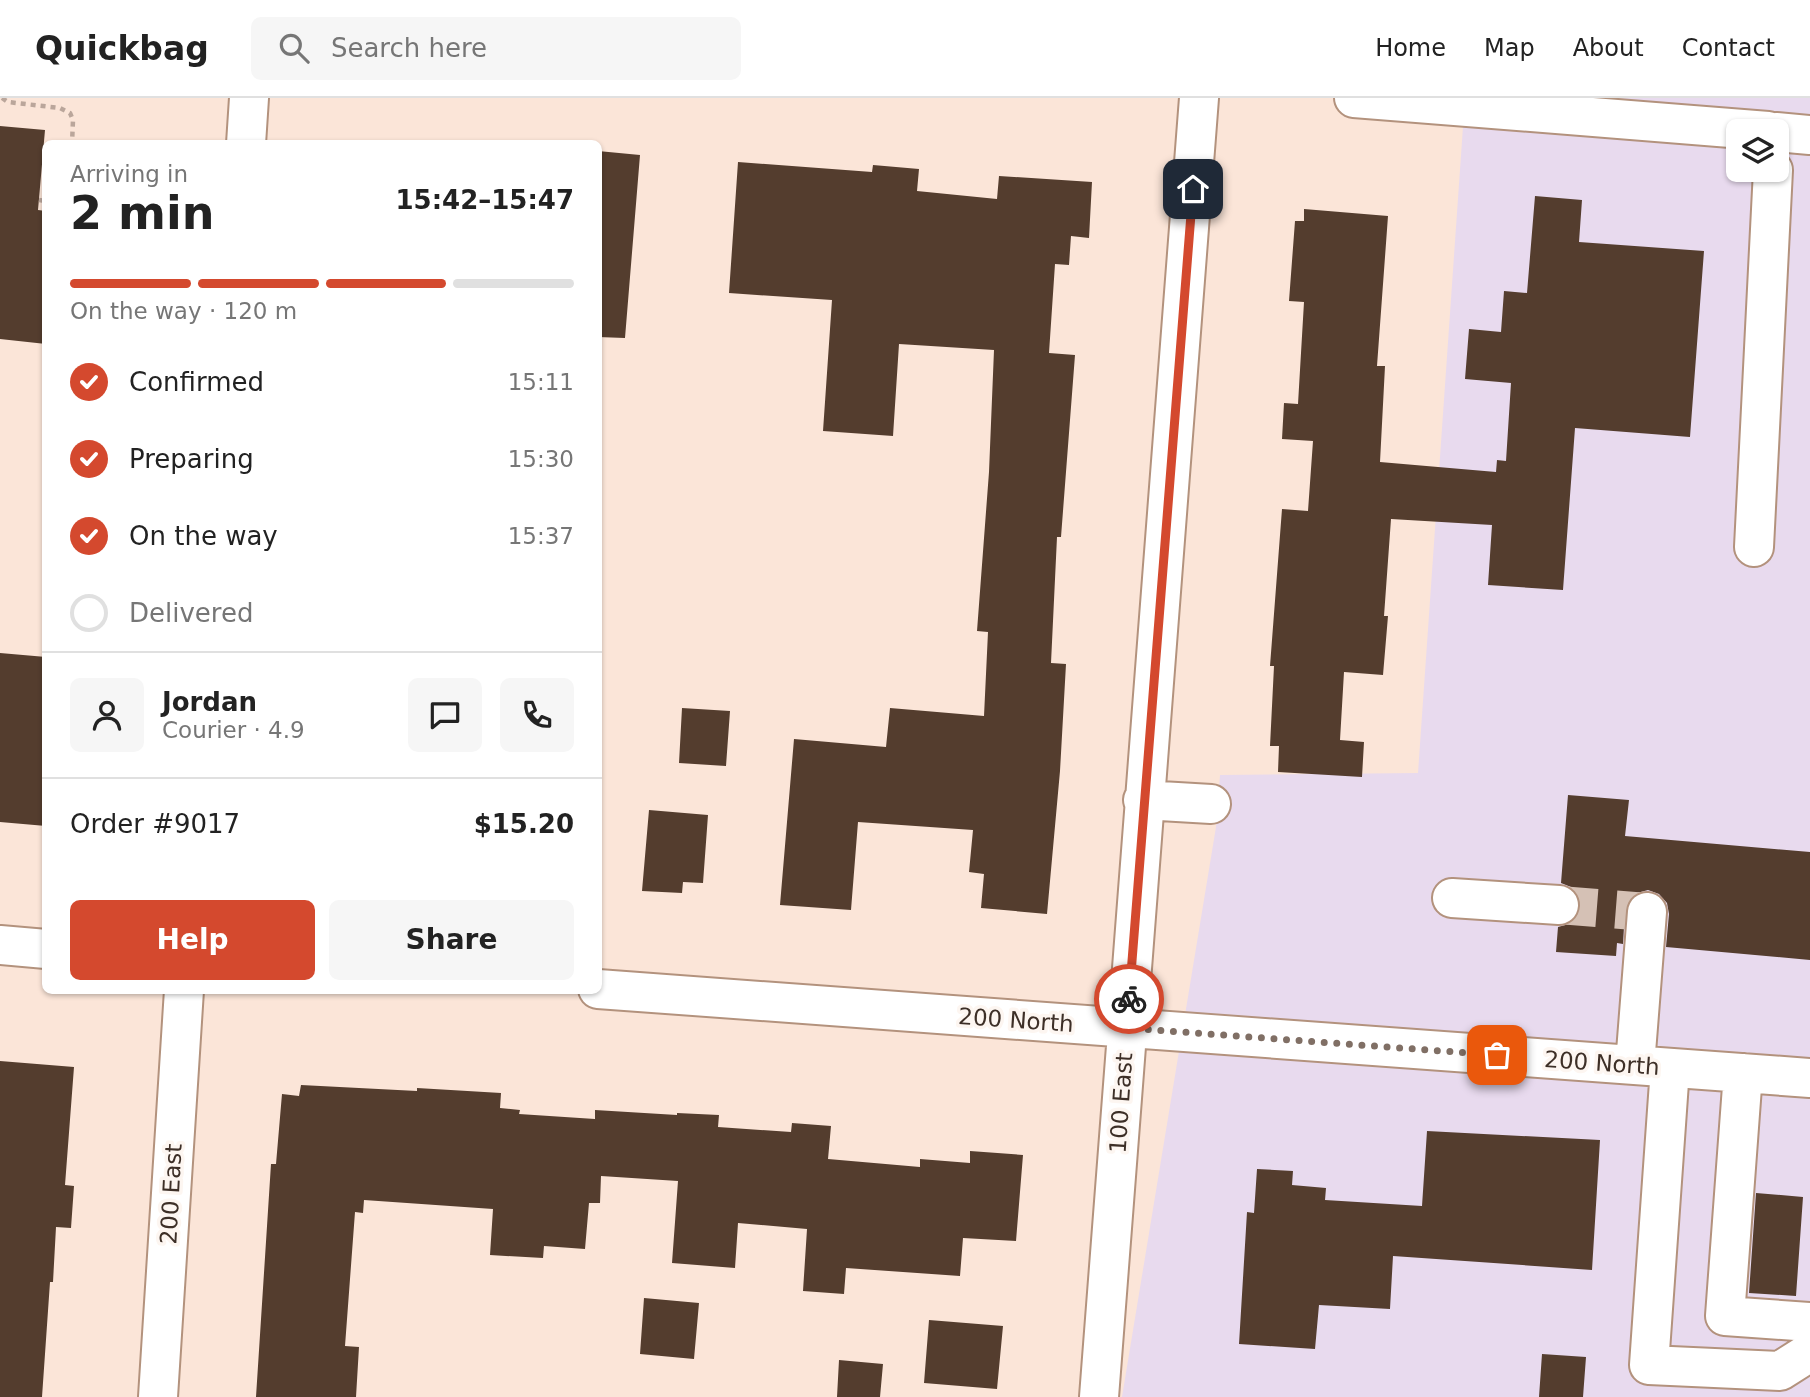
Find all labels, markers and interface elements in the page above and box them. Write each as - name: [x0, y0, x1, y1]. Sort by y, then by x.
- search box: [251, 17, 741, 80]
- text: Quickbag: [35, 29, 209, 68]
- icon: search: [275, 29, 313, 67]
- text: Search here: [331, 33, 487, 63]
- text: Home: [1375, 34, 1446, 62]
- text: Map: [1484, 34, 1535, 62]
- text: About: [1573, 34, 1644, 62]
- text: Contact: [1682, 34, 1775, 62]
- map controls: [1726, 119, 1789, 182]
- button: layers: [1726, 119, 1789, 182]
- pin: [1163, 159, 1223, 219]
- text: Arriving in: [70, 161, 188, 187]
- icon: home: [1174, 170, 1212, 208]
- text: 15:42–15:47: [395, 185, 574, 215]
- text: 2 min: [70, 186, 214, 240]
- text: On the way · 120 m: [70, 298, 297, 324]
- icon: check: [70, 363, 108, 401]
- text: Confirmed: [129, 367, 264, 397]
- text: 15:11: [508, 369, 574, 395]
- icon: check: [70, 440, 108, 478]
- text: Preparing: [129, 444, 254, 474]
- text: 15:30: [508, 446, 574, 472]
- icon: check: [70, 517, 108, 555]
- text: On the way: [129, 521, 278, 551]
- text: 15:37: [508, 523, 574, 549]
- text: Delivered: [129, 598, 253, 628]
- button: person: [70, 678, 144, 752]
- button: chat: [408, 678, 482, 752]
- button: phone: [500, 678, 574, 752]
- text: Jordan: [162, 687, 257, 717]
- text: Courier · 4.9: [162, 717, 305, 743]
- text: Order #9017: [70, 809, 240, 839]
- text: $15.20: [474, 809, 574, 839]
- button: Help: [70, 900, 315, 980]
- button: Share: [329, 900, 574, 980]
- courier: [1094, 964, 1164, 1034]
- icon: bike: [1110, 980, 1148, 1018]
- street label: 200 North: [957, 1003, 1075, 1037]
- pin: [1467, 1025, 1527, 1085]
- icon: bag: [1478, 1036, 1516, 1074]
- street label: 200 North: [1543, 1046, 1661, 1080]
- street label: 100 East: [1105, 1052, 1137, 1154]
- street label: 200 East: [155, 1143, 187, 1245]

